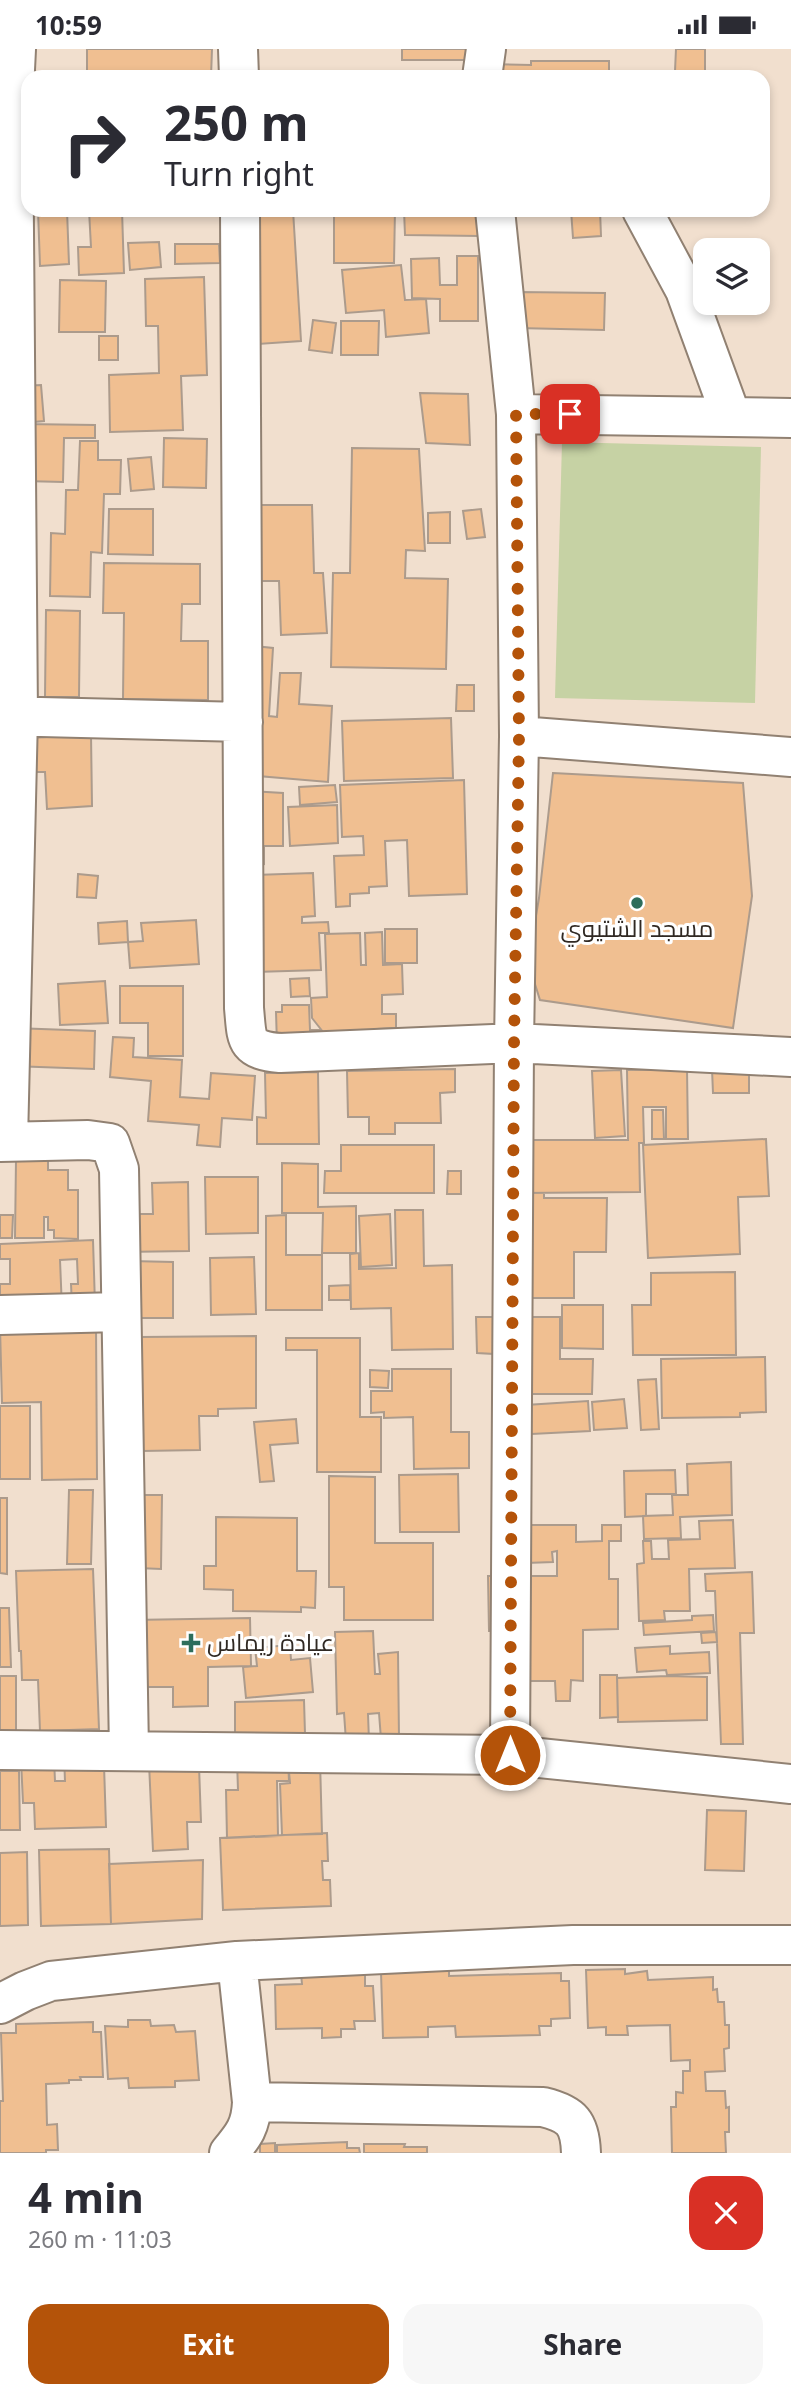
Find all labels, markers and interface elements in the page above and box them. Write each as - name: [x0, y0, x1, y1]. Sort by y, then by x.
- text: 10:59: [35, 7, 102, 43]
- text: 250 m: [164, 89, 309, 155]
- icon: right: [49, 98, 140, 189]
- text: Turn right: [164, 152, 314, 195]
- map controls: [693, 238, 770, 315]
- button: layers: [693, 238, 770, 315]
- pin: [540, 384, 600, 444]
- icon: arrive: [551, 395, 589, 433]
- marker: مسجد الشتيوي: [629, 895, 645, 911]
- place label: مسجد الشتيوي: [561, 911, 713, 947]
- place label: عيادة ريماس: [207, 1625, 334, 1658]
- marker: عيادة ريماس: [181, 1633, 201, 1653]
- position arrow: [473, 1718, 547, 1792]
- text: 4 min: [28, 2168, 144, 2225]
- button: close: [689, 2176, 763, 2250]
- text: 260 m · 11:03: [28, 2223, 172, 2255]
- button: Exit: [28, 2304, 389, 2384]
- button: Share: [403, 2304, 763, 2384]

